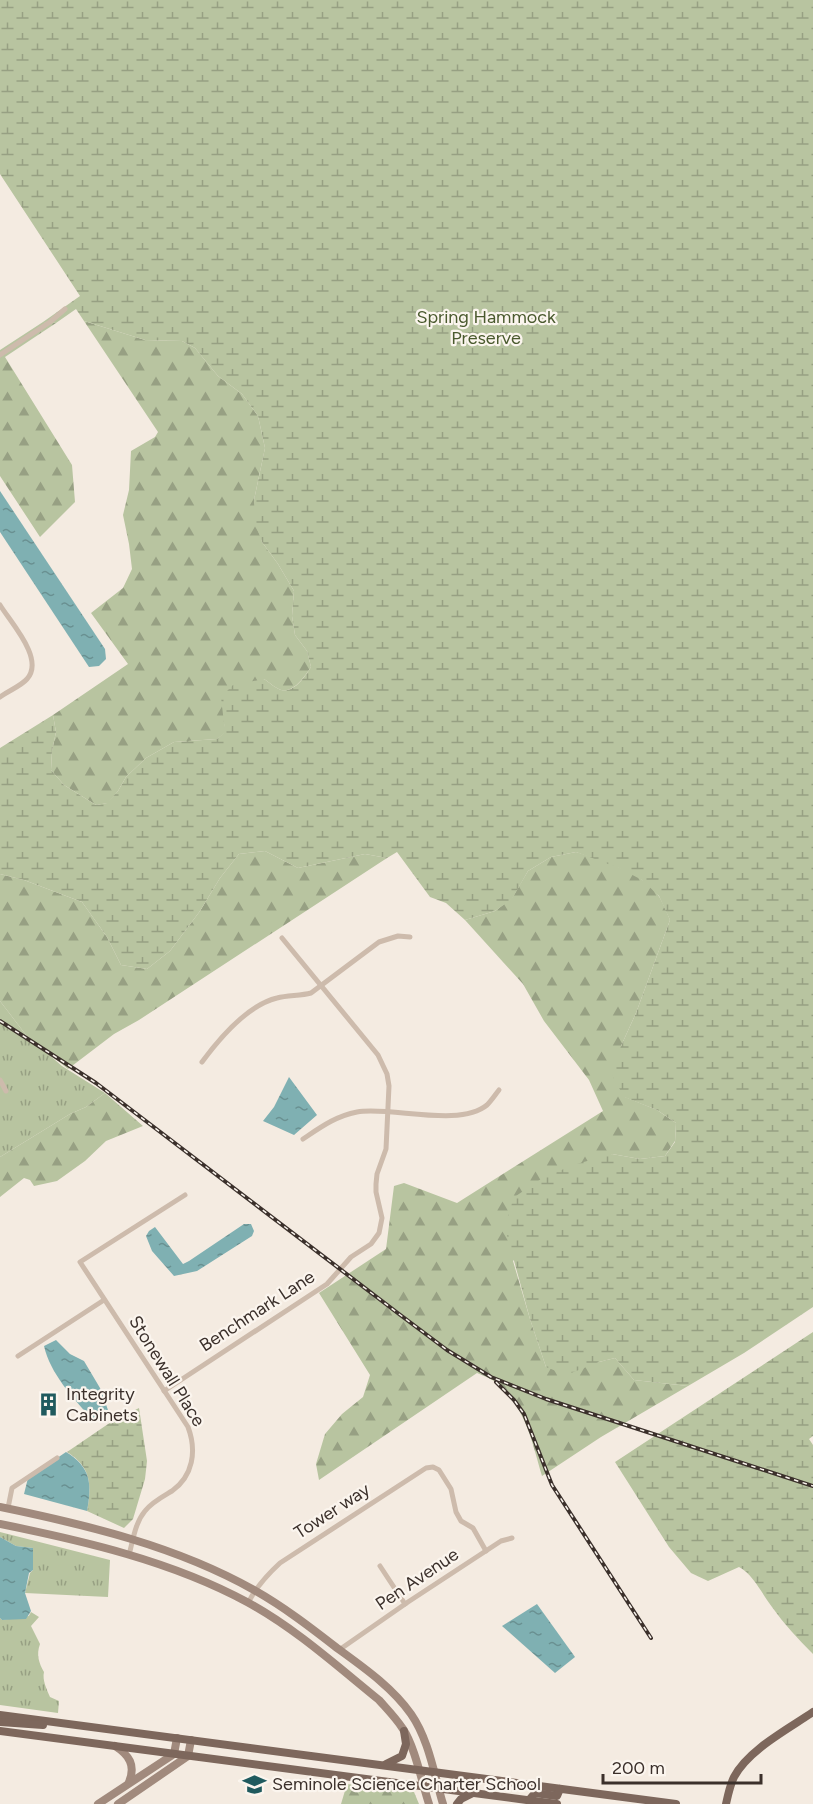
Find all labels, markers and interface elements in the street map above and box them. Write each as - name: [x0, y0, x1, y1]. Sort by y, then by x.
- park label: Spring Hammock Preserve: [416, 306, 556, 349]
- street label: Benchmark Lane: [195, 1266, 319, 1356]
- street label: Stonewall Place: [124, 1312, 210, 1431]
- place label: Integrity Cabinets: [66, 1383, 138, 1426]
- building icon: Integrity Cabinets: [35, 1391, 61, 1417]
- street label: Tower way: [290, 1478, 374, 1544]
- street label: Pen Avenue: [371, 1543, 463, 1615]
- scale bar: [603, 1747, 760, 1785]
- text: 200 m: [612, 1757, 665, 1779]
- school or university icon: Seminole Science Charter School: [241, 1771, 267, 1797]
- place label: Seminole Science Charter School: [272, 1773, 541, 1795]

